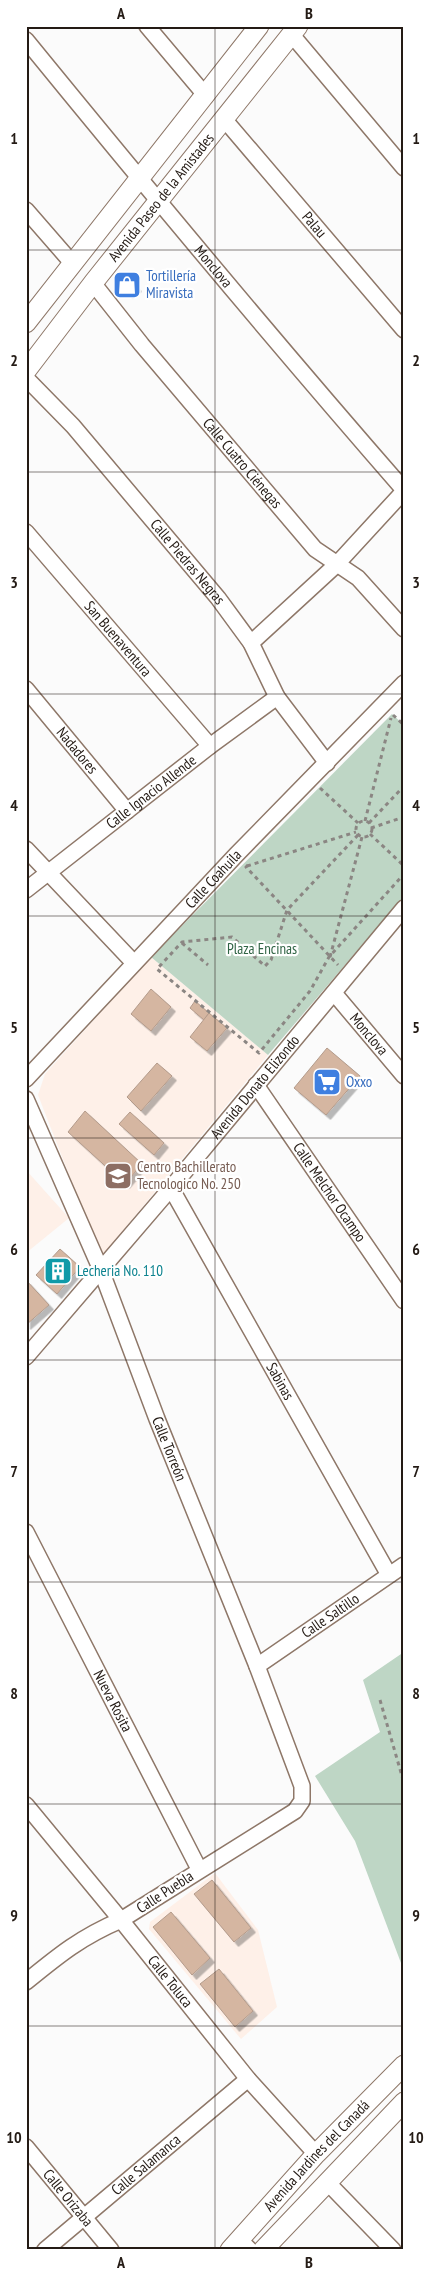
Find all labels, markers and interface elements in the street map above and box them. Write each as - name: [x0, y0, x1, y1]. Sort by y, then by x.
- text: A: [116, 3, 126, 23]
- text: B: [305, 3, 313, 23]
- text: 1: [10, 128, 18, 148]
- text: 1: [412, 128, 420, 148]
- street label: Avenida Paseo de la Amistades: [104, 129, 218, 265]
- street label: Palau: [298, 207, 331, 241]
- street label: Monclova: [190, 241, 237, 291]
- place label: Tortillería Miravista: [146, 266, 196, 302]
- shop icon: Tortillería Miravista: [112, 270, 142, 300]
- text: 2: [10, 350, 18, 370]
- text: 2: [412, 350, 420, 370]
- street label: Calle Cuatro Ciénegas: [199, 414, 286, 512]
- street label: Calle Piedras Negras: [147, 515, 230, 608]
- text: 3: [10, 572, 18, 592]
- text: 3: [412, 572, 420, 592]
- street label: San Buenaventura: [80, 597, 156, 680]
- street label: Nadadores: [53, 723, 102, 778]
- street label: Calle Ignacio Allende: [102, 750, 200, 833]
- text: 4: [10, 795, 18, 815]
- text: 4: [412, 795, 420, 815]
- street label: Calle Coahuila: [181, 845, 245, 912]
- park label: Plaza Encinas: [227, 939, 297, 958]
- street label: Monclova: [346, 1009, 392, 1059]
- text: 5: [10, 1017, 18, 1037]
- text: 5: [412, 1017, 420, 1037]
- street label: Avenida Donato Elizondo: [206, 1031, 303, 1143]
- supermarket icon: Oxxo: [312, 1067, 342, 1097]
- place label: Oxxo: [346, 1072, 372, 1091]
- street label: Calle Melchor Ocampo: [289, 1139, 371, 1245]
- place label: Centro Bachillerato Tecnologico No. 250: [137, 1157, 241, 1193]
- school or university icon: Centro Bachillerato Tecnologico No. 250: [103, 1161, 133, 1191]
- text: 6: [10, 1239, 18, 1259]
- text: 6: [412, 1239, 420, 1259]
- building icon: Lecheria No. 110: [43, 1256, 73, 1286]
- place label: Lecheria No. 110: [77, 1261, 163, 1280]
- street label: Sabinas: [262, 1359, 298, 1403]
- street label: Calle Torreón: [148, 1414, 191, 1484]
- text: 7: [10, 1461, 18, 1481]
- text: 7: [412, 1461, 420, 1481]
- street label: Calle Saltillo: [298, 1589, 363, 1642]
- street label: Nueva Rosita: [89, 1667, 137, 1735]
- text: 8: [10, 1683, 18, 1703]
- text: 8: [412, 1683, 420, 1703]
- street label: Calle Puebla: [133, 1866, 197, 1917]
- text: 9: [10, 1905, 18, 1925]
- text: 9: [412, 1905, 420, 1925]
- street label: Calle Toluca: [144, 1951, 197, 2011]
- street label: Avenida Jardines del Canadá: [259, 2096, 373, 2215]
- text: 10: [6, 2127, 22, 2147]
- text: 10: [408, 2127, 424, 2147]
- street label: Calle Salamanca: [107, 2130, 184, 2199]
- street label: Calle Orizaba: [39, 2165, 98, 2230]
- text: A: [116, 2252, 126, 2272]
- text: B: [305, 2252, 313, 2272]

